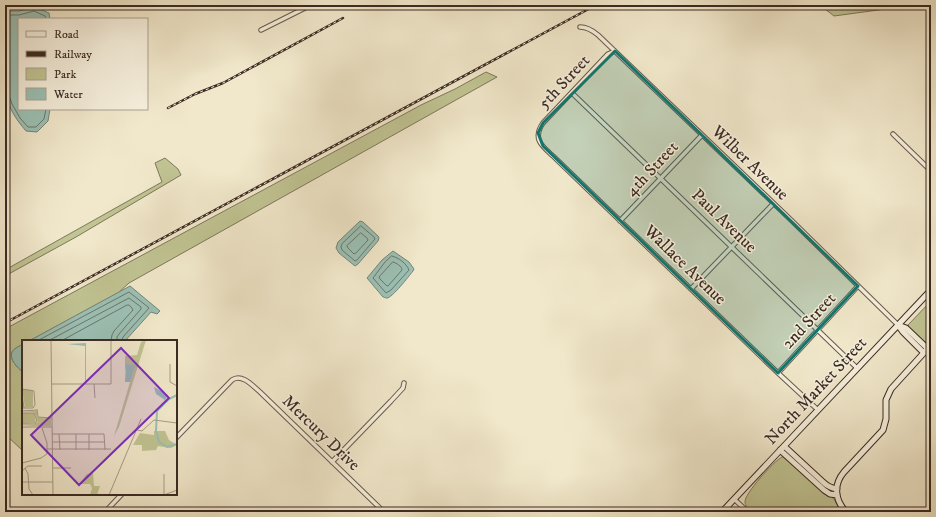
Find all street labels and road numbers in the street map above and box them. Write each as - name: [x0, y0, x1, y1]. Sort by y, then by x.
- street label: 5th Street: [533, 50, 595, 114]
- street label: Wilber Avenue: [706, 120, 793, 205]
- street label: 4th Street: [621, 136, 684, 201]
- street label: Paul Avenue: [686, 184, 762, 258]
- street label: Wallace Avenue: [638, 219, 731, 310]
- street label: 2nd Street: [777, 288, 841, 354]
- street label: North Market Street: [760, 332, 872, 450]
- street label: Mercury Drive: [277, 390, 365, 476]

